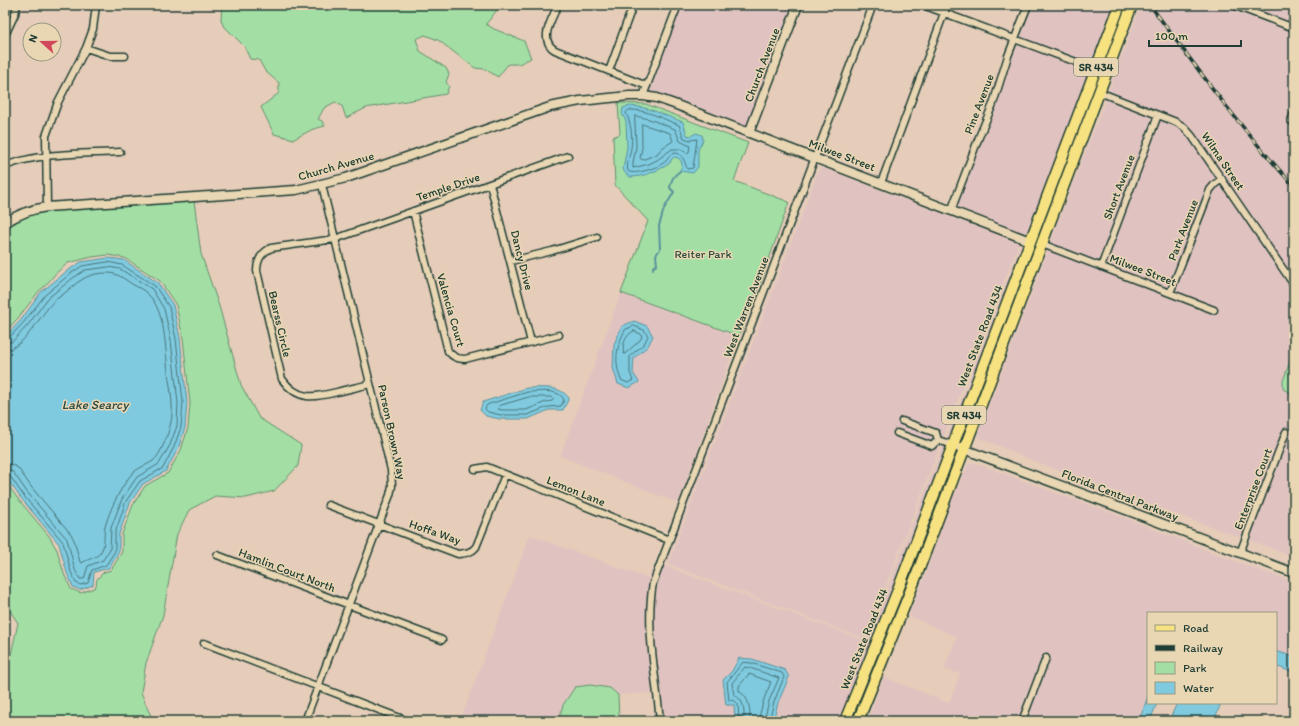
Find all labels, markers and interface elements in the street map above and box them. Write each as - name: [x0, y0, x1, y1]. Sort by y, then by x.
- north arrow: [22, 22, 62, 62]
- scale bar: [1149, 22, 1241, 48]
- street label: Church Avenue: [741, 26, 783, 104]
- text: 100 m: [1155, 29, 1188, 43]
- text: N: [26, 33, 41, 44]
- road number: SR 434: [1074, 58, 1118, 76]
- street label: Pine Avenue: [961, 72, 997, 136]
- street label: Wilma Street: [1198, 129, 1248, 193]
- street label: Milwee Street: [807, 136, 878, 174]
- street label: Church Avenue: [296, 148, 376, 184]
- street label: Short Avenue: [1100, 152, 1138, 222]
- street label: Temple Drive: [414, 170, 482, 204]
- street label: Park Avenue: [1165, 197, 1201, 263]
- street label: Dancy Drive: [508, 228, 536, 292]
- park label: Reiter Park: [674, 247, 732, 261]
- street label: Milwee Street: [1108, 251, 1179, 289]
- street label: West Warren Avenue: [720, 254, 772, 359]
- street label: Valencia Court: [434, 272, 468, 349]
- street label: West State Road 434: [954, 283, 1006, 389]
- street label: Bearss Circle: [266, 289, 294, 359]
- street label: Parson Brown Way: [375, 383, 409, 481]
- water label: Lake Searcy: [62, 397, 130, 412]
- road number: SR 434: [942, 406, 986, 424]
- street label: Enterprise Court: [1231, 446, 1275, 532]
- street label: Florida Central Parkway: [1060, 466, 1181, 524]
- street label: Lemon Lane: [545, 473, 608, 509]
- street label: Hoffa Way: [407, 517, 463, 548]
- street label: Hamlin Court North: [237, 545, 337, 595]
- street label: West State Road 434: [837, 586, 891, 692]
- legend: [1147, 612, 1277, 704]
- text: Road: [1183, 621, 1209, 635]
- text: Railway: [1183, 641, 1223, 655]
- text: Park: [1183, 661, 1207, 675]
- text: Water: [1183, 681, 1214, 695]

